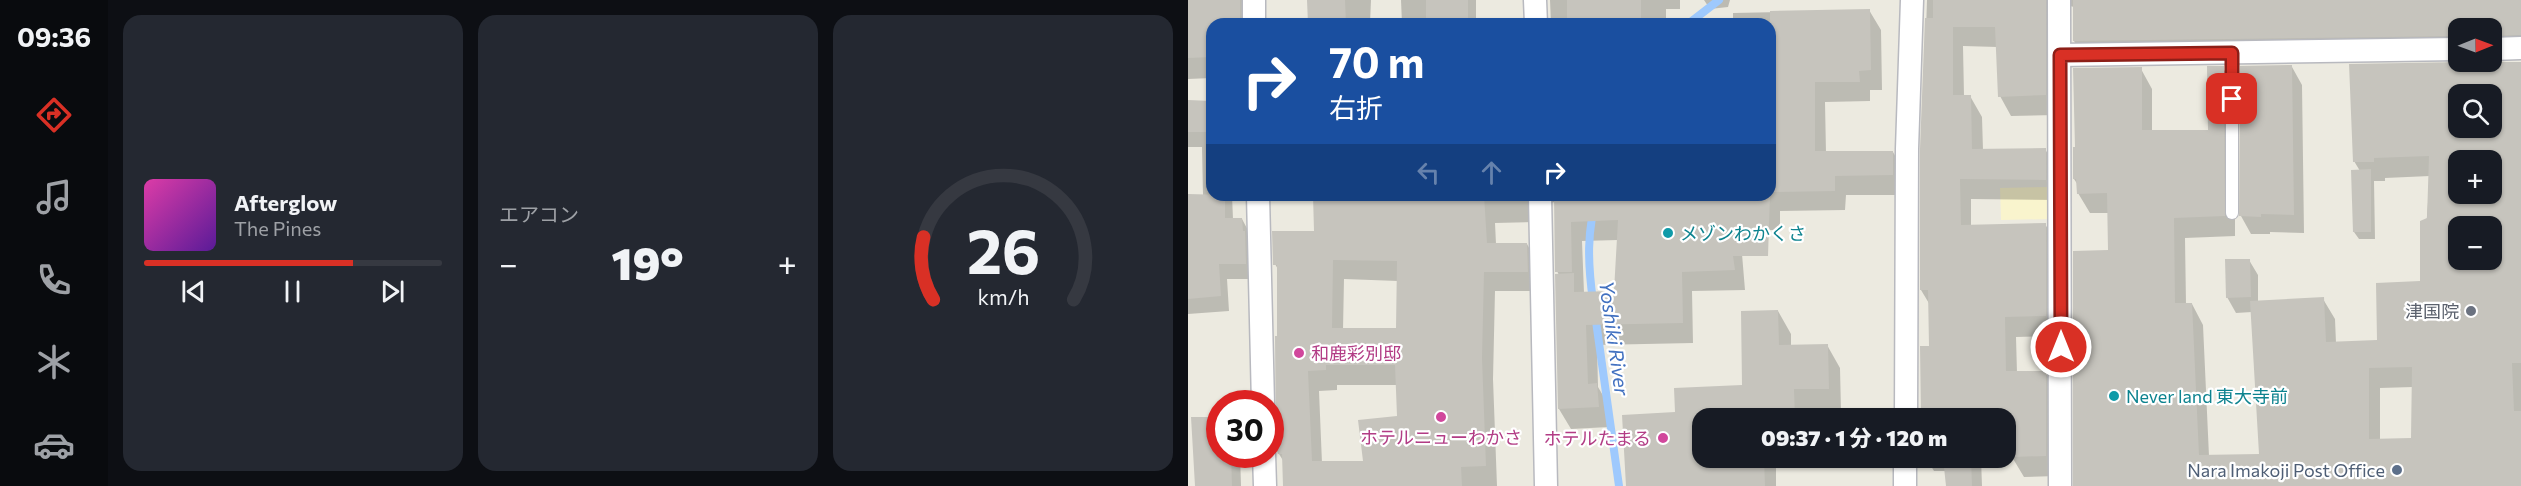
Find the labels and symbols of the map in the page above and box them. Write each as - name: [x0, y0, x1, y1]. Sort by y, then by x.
- north arrow: [2448, 18, 2502, 72]
- pin: [2206, 73, 2257, 124]
- place label: メゾンわかくさ: [1680, 222, 1806, 244]
- marker: メゾンわかくさ: [1661, 226, 1675, 240]
- water label: Yoshiki River: [1595, 279, 1635, 398]
- place label: 津国院: [2405, 300, 2459, 322]
- marker: 津国院: [2464, 304, 2478, 318]
- position arrow: [2029, 315, 2093, 379]
- place label: 和鹿彩別邸: [1311, 342, 1401, 364]
- marker: 和鹿彩別邸: [1292, 346, 1306, 360]
- place label: Never land 東大寺前: [2126, 385, 2288, 407]
- marker: Never land 東大寺前: [2107, 389, 2121, 403]
- speed limit sign: 30: [1206, 390, 1284, 468]
- marker: ホテルニューわかさ: [1434, 410, 1448, 424]
- place label: ホテルニューわかさ: [1360, 426, 1522, 448]
- place label: ホテルたまる: [1544, 427, 1651, 449]
- marker: ホテルたまる: [1656, 431, 1670, 445]
- place label: Nara Imakoji Post Office: [2187, 459, 2385, 481]
- marker: Nara Imakoji Post Office: [2390, 463, 2404, 477]

